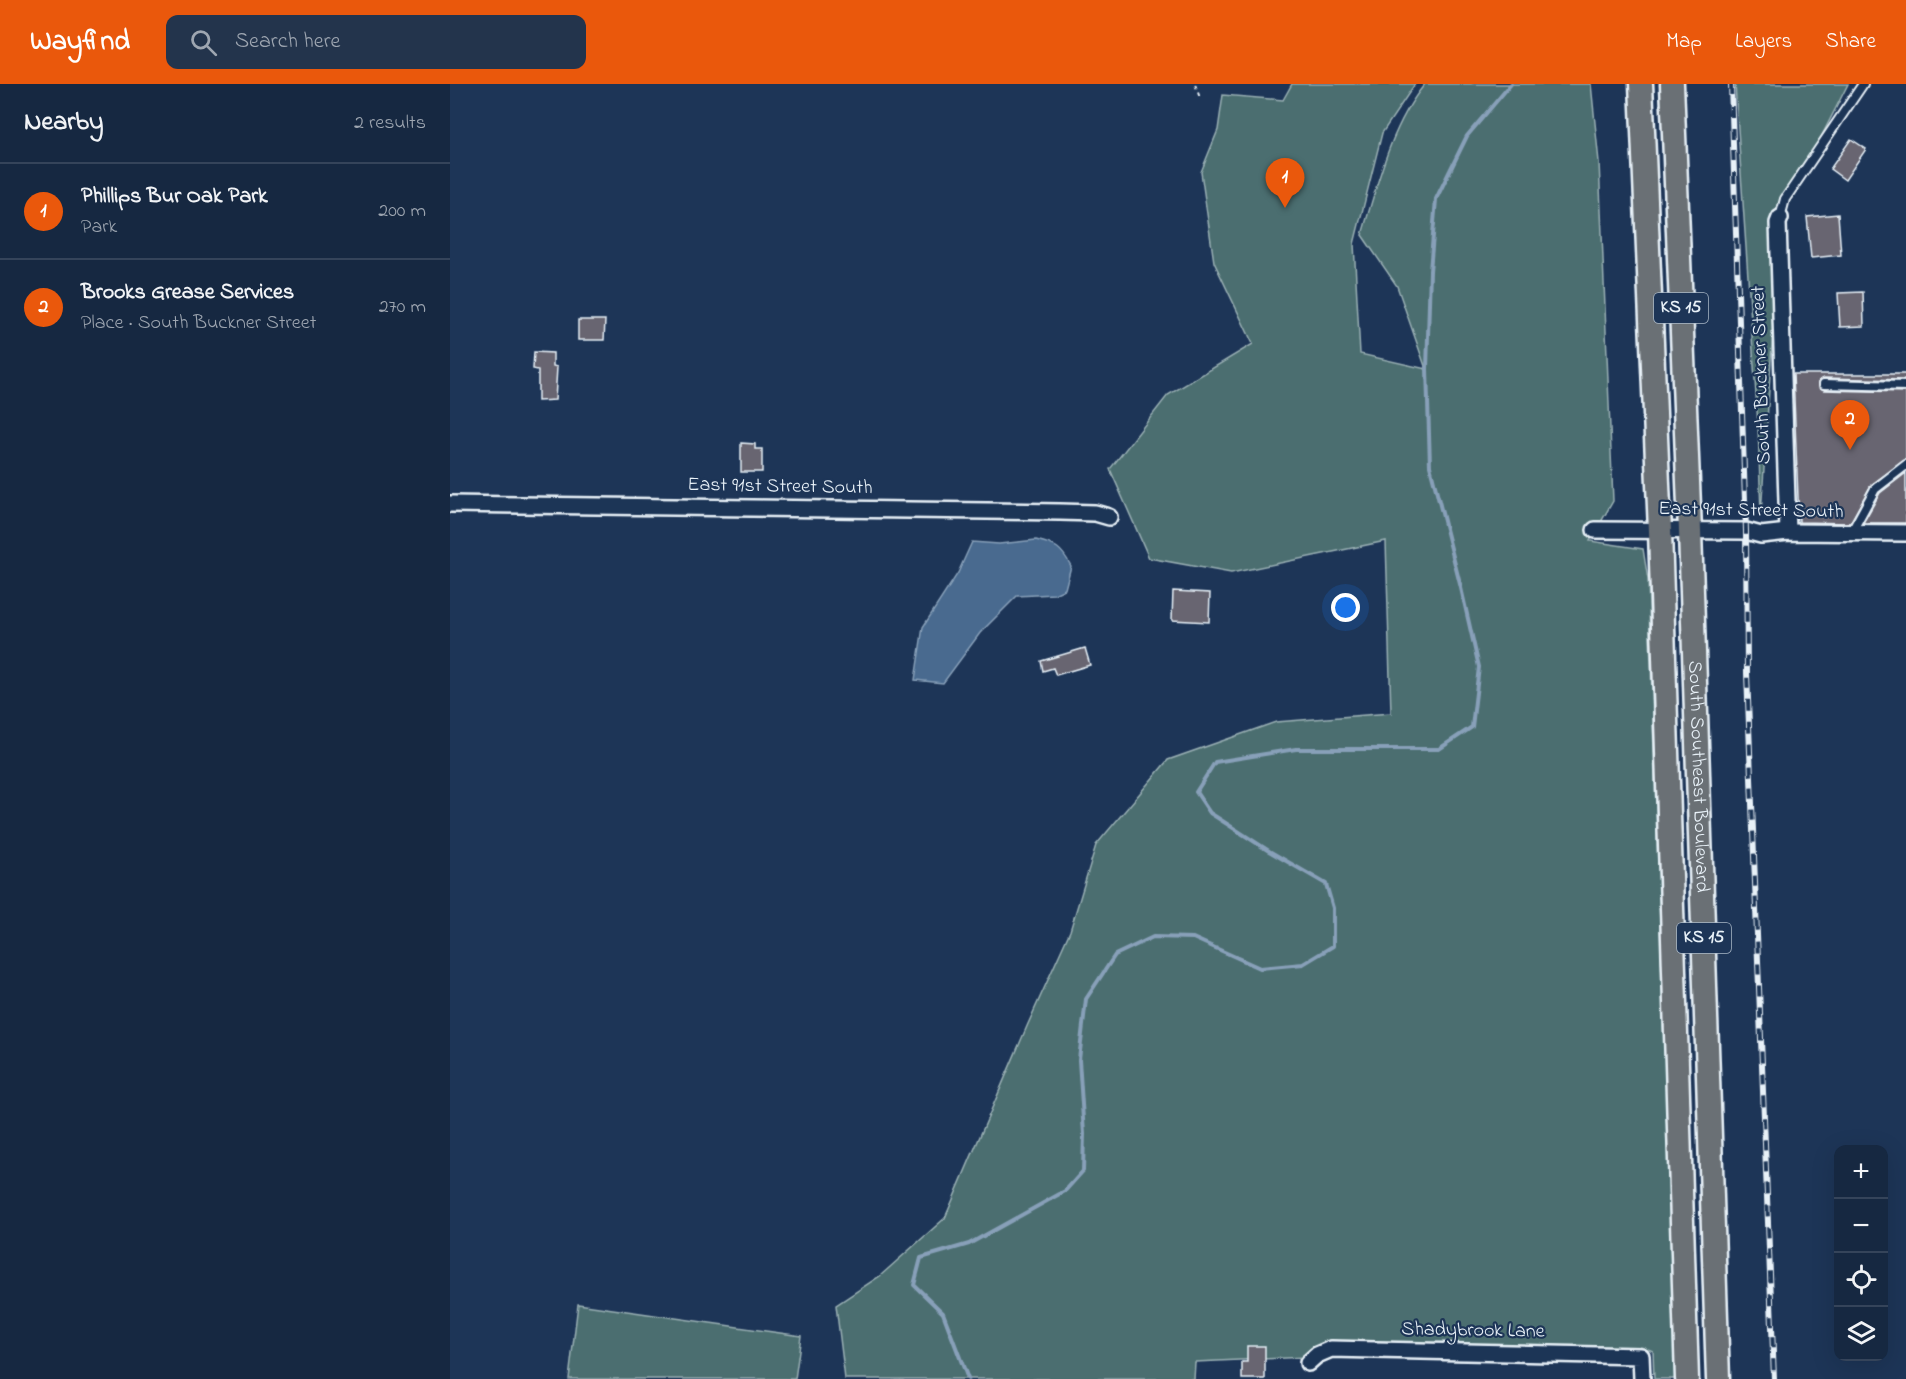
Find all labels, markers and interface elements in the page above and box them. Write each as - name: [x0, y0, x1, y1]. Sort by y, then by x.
- search box: [166, 15, 586, 69]
- text: Wayfind: [30, 22, 130, 63]
- icon: search: [187, 26, 220, 59]
- text: Search here: [235, 26, 340, 58]
- text: Map: [1666, 27, 1702, 57]
- text: Layers: [1735, 27, 1792, 57]
- text: Share: [1825, 27, 1876, 57]
- text: Nearby: [24, 104, 103, 142]
- text: 2 results: [354, 109, 426, 138]
- pin: 1: [1266, 158, 1304, 208]
- text: Phillips Bur Oak Park: [81, 181, 268, 213]
- text: 1: [40, 197, 47, 226]
- text: 200 m: [378, 197, 426, 226]
- text: Park: [81, 213, 117, 242]
- text: Brooks Grease Services: [81, 277, 294, 309]
- street label: South Buckner Street: [1744, 285, 1780, 465]
- text: 2: [39, 293, 48, 322]
- text: 270 m: [379, 293, 426, 322]
- road number: KS 15: [1654, 293, 1708, 323]
- text: Place · South Buckner Street: [81, 309, 316, 338]
- pin: 2: [1830, 400, 1870, 450]
- street label: East 91st Street South: [687, 471, 873, 503]
- street label: East 91st Street South: [1658, 495, 1844, 527]
- your location: [1331, 593, 1360, 622]
- street label: South Southeast Boulevard: [1680, 660, 1716, 893]
- road number: KS 15: [1677, 923, 1731, 953]
- map controls: [1834, 1145, 1888, 1361]
- button: +: [1834, 1145, 1888, 1199]
- button: −: [1834, 1199, 1888, 1253]
- button: locate: [1834, 1253, 1888, 1307]
- button: layers: [1834, 1307, 1888, 1361]
- street label: Shadybrook Lane: [1401, 1315, 1545, 1347]

